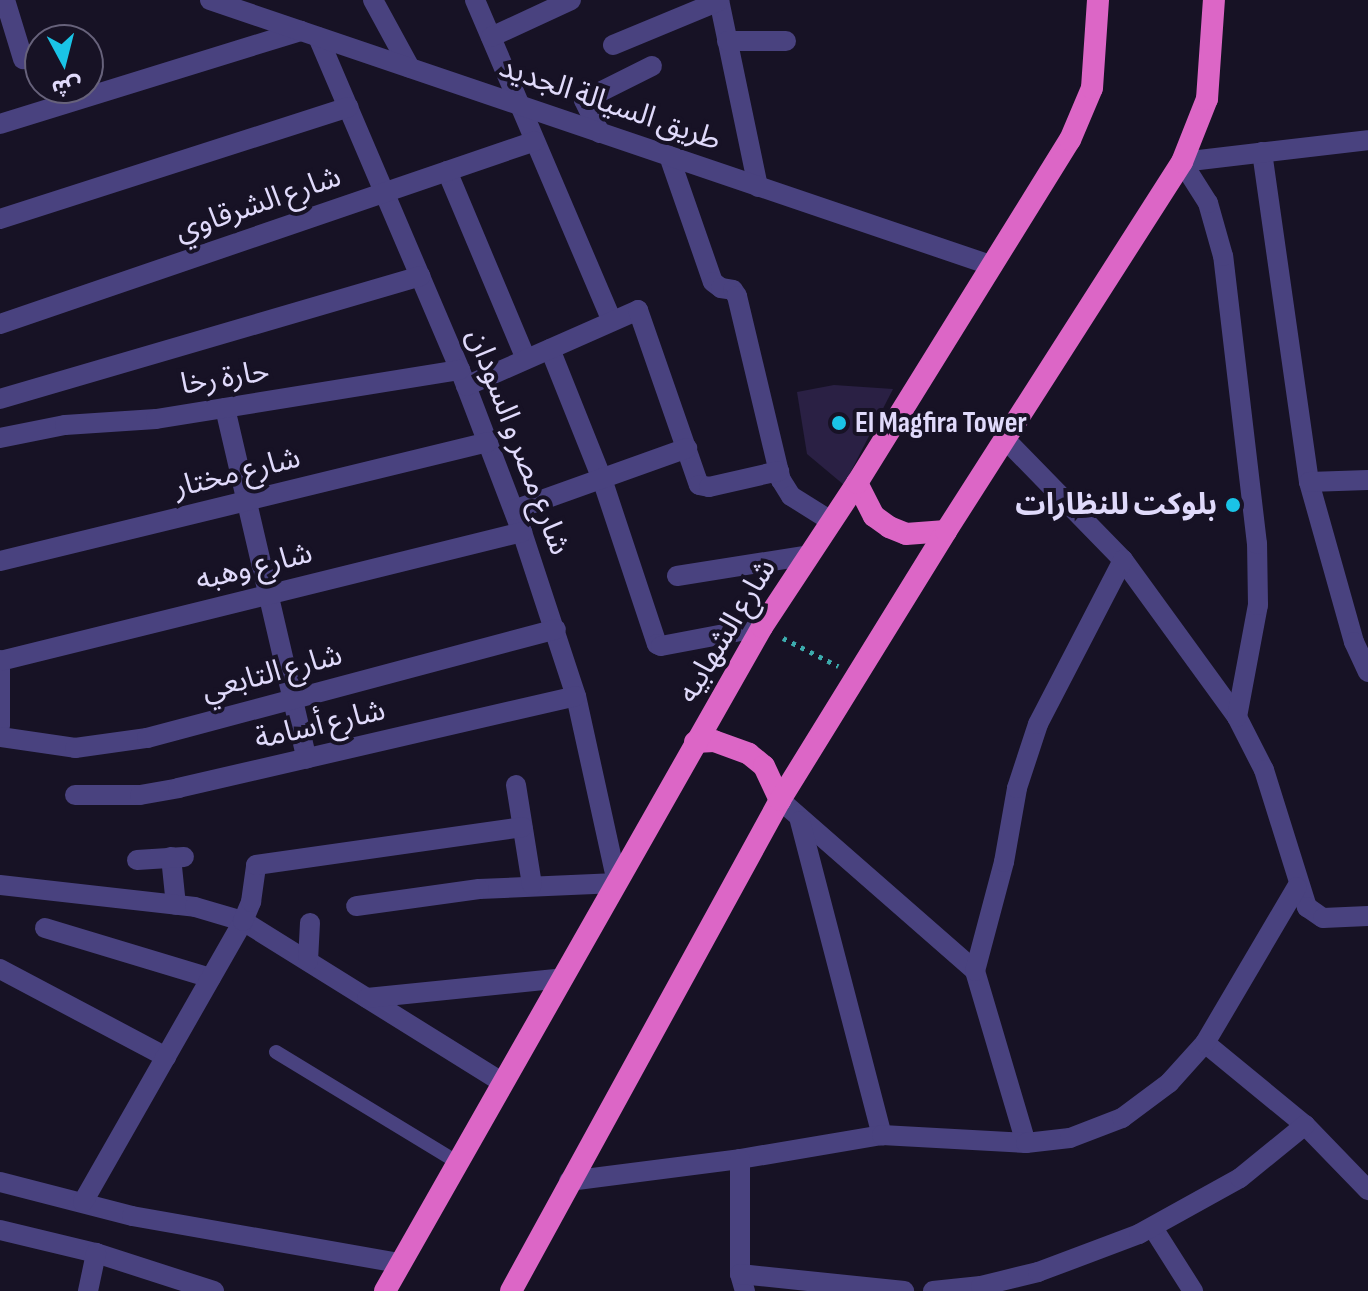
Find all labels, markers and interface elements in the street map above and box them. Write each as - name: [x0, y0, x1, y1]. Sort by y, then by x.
- north arrow: [24, 24, 104, 104]
- street label: طريق السيالة الجديد: [495, 49, 725, 159]
- text: ش: [50, 71, 83, 102]
- street label: شارع الشرقاوي: [170, 159, 346, 249]
- street label: شارع مصر و السودان: [458, 324, 578, 560]
- street label: حارة رخا: [178, 353, 272, 403]
- place label: El Magfira Tower: [855, 405, 1027, 441]
- marker: El Magfira Tower: [830, 414, 848, 432]
- street label: شارع مختار: [170, 440, 304, 506]
- place label: بلوكت للنظارات: [1015, 487, 1217, 523]
- marker: بلوكت للنظارات: [1224, 496, 1242, 514]
- street label: شارع وهبه: [192, 535, 316, 599]
- street label: شارع الشهابيه: [670, 553, 784, 709]
- street label: شارع التابعي: [198, 637, 346, 709]
- street label: شارع أسامة: [251, 693, 389, 757]

